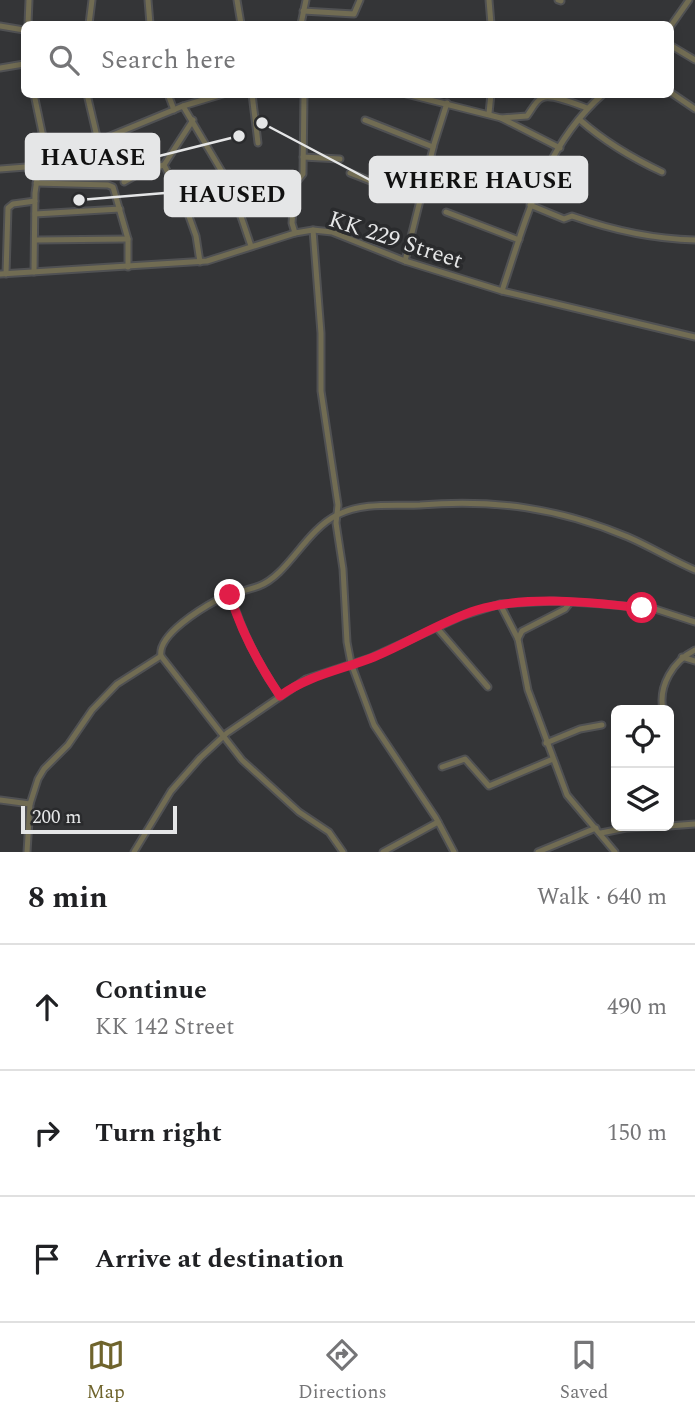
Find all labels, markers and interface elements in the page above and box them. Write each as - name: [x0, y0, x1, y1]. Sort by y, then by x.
- search box: [21, 21, 674, 98]
- text: Search here: [101, 40, 236, 80]
- icon: search: [45, 41, 83, 79]
- callout: HAUASE: [26, 134, 159, 179]
- text: HAUASE: [40, 140, 146, 176]
- callout: WHERE HAUSE: [370, 157, 587, 202]
- text: WHERE HAUSE: [383, 163, 573, 199]
- callout: HAUSED: [165, 171, 300, 216]
- text: HAUSED: [178, 177, 286, 213]
- street label: KK 229 Street: [324, 202, 467, 279]
- route end: [214, 579, 245, 610]
- route start: [626, 592, 657, 623]
- map controls: [611, 705, 674, 831]
- button: locate: [611, 705, 674, 768]
- button: layers: [611, 768, 674, 831]
- scale bar: [21, 803, 177, 835]
- text: 200 m: [32, 803, 82, 832]
- text: 8 min: [28, 875, 108, 921]
- text: Walk · 640 m: [537, 880, 667, 915]
- text: Continue: [95, 970, 207, 1010]
- icon: ahead: [28, 988, 66, 1026]
- text: 490 m: [607, 990, 667, 1025]
- text: KK 142 Street: [95, 1010, 234, 1045]
- text: Turn right: [95, 1113, 222, 1153]
- icon: right: [28, 1114, 66, 1152]
- text: 150 m: [607, 1116, 667, 1151]
- text: Arrive at destination: [95, 1239, 344, 1279]
- icon: arrive: [28, 1240, 66, 1278]
- tab: Map: [87, 1336, 125, 1407]
- tab: Directions: [298, 1336, 387, 1407]
- tab: Saved: [560, 1336, 608, 1407]

